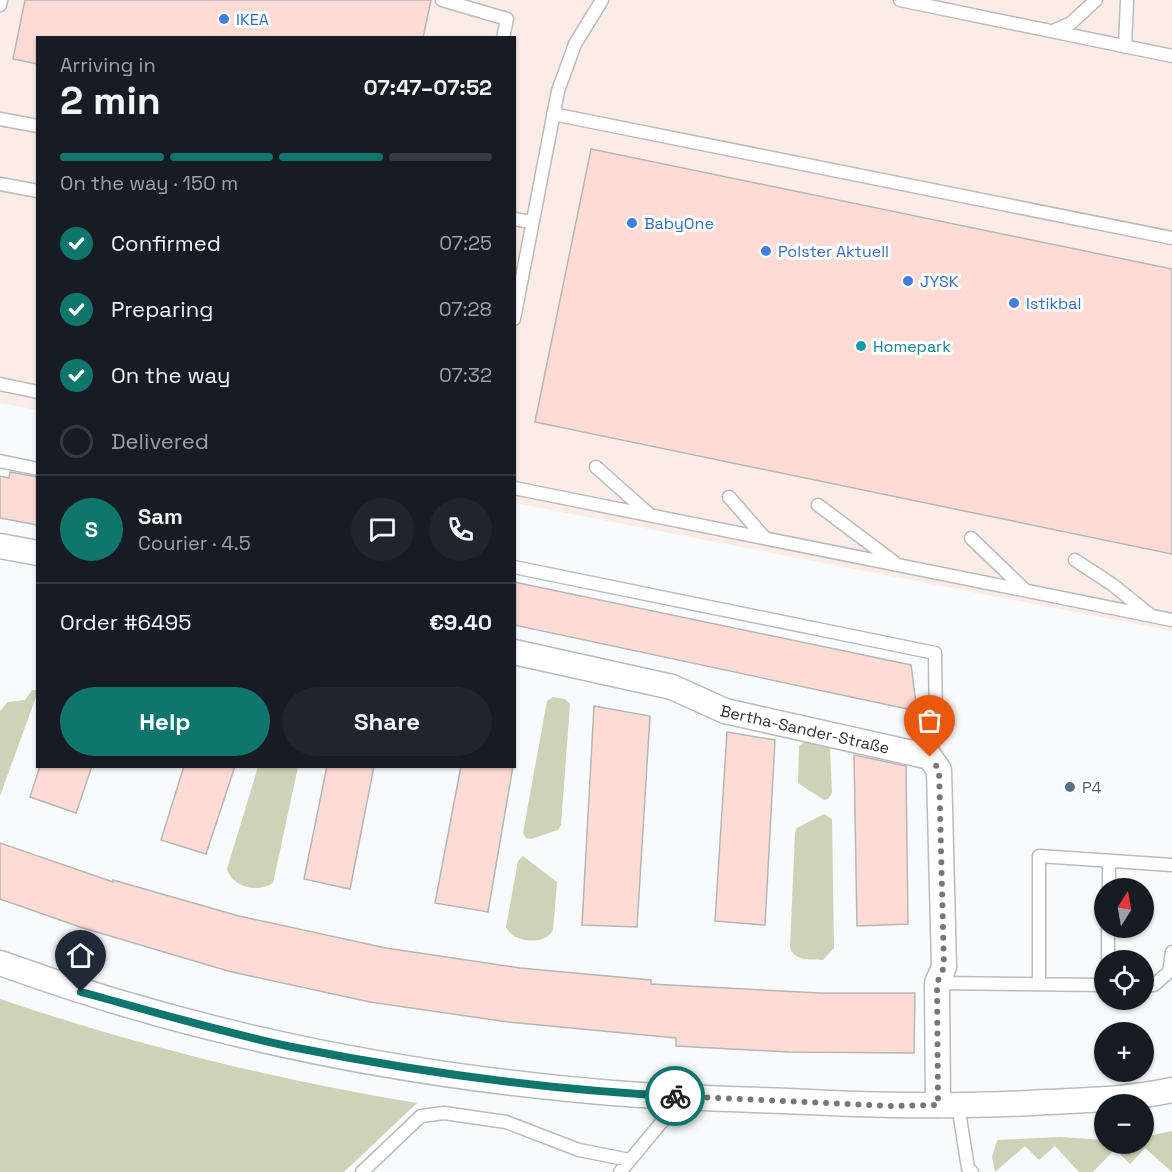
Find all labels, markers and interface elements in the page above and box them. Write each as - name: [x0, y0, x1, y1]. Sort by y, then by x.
- place label: IKEA: [236, 9, 269, 30]
- marker: IKEA: [217, 12, 231, 26]
- text: Arriving in: [60, 52, 156, 78]
- text: 07:47–07:52: [364, 73, 492, 101]
- text: 2 min: [60, 76, 161, 125]
- text: On the way · 150 m: [60, 170, 238, 196]
- place label: BabyOne: [644, 213, 714, 234]
- marker: BabyOne: [625, 216, 639, 230]
- icon: check: [60, 227, 93, 260]
- text: Confirmed: [111, 229, 221, 257]
- text: 07:25: [439, 230, 492, 256]
- place label: Polster Aktuell: [778, 241, 889, 262]
- marker: Polster Aktuell: [759, 244, 773, 258]
- place label: JYSK: [920, 271, 959, 292]
- marker: JYSK: [901, 274, 915, 288]
- icon: check: [60, 293, 93, 326]
- place label: Istikbal: [1026, 293, 1081, 314]
- text: Preparing: [111, 295, 213, 323]
- text: 07:28: [439, 296, 492, 322]
- marker: Istikbal: [1007, 296, 1021, 310]
- place label: Homepark: [873, 336, 951, 357]
- marker: Homepark: [854, 339, 868, 353]
- icon: check: [60, 359, 93, 392]
- text: On the way: [111, 361, 230, 389]
- text: 07:32: [439, 362, 492, 388]
- text: Delivered: [111, 427, 209, 455]
- button: chat: [351, 498, 414, 561]
- button: phone: [429, 498, 492, 561]
- text: Sam: [138, 502, 183, 530]
- text: S: [85, 515, 98, 543]
- text: Courier · 4.5: [138, 530, 251, 556]
- text: Order #6495: [60, 608, 191, 636]
- text: €9.40: [429, 608, 492, 636]
- button: Help: [60, 687, 270, 756]
- button: Share: [282, 687, 492, 756]
- pin: [904, 695, 955, 757]
- street label: Bertha-Sander-Straße: [718, 700, 892, 759]
- icon: bag: [913, 704, 946, 737]
- place label: P4: [1082, 777, 1102, 798]
- marker: P4: [1063, 780, 1077, 794]
- north arrow: [1094, 878, 1154, 938]
- map controls: [1094, 878, 1154, 1154]
- pin: [55, 930, 106, 992]
- icon: home: [64, 939, 97, 972]
- button: locate: [1094, 950, 1154, 1010]
- button: +: [1094, 1022, 1154, 1082]
- courier: [645, 1066, 705, 1126]
- icon: bike: [659, 1080, 692, 1113]
- button: −: [1094, 1094, 1154, 1154]

